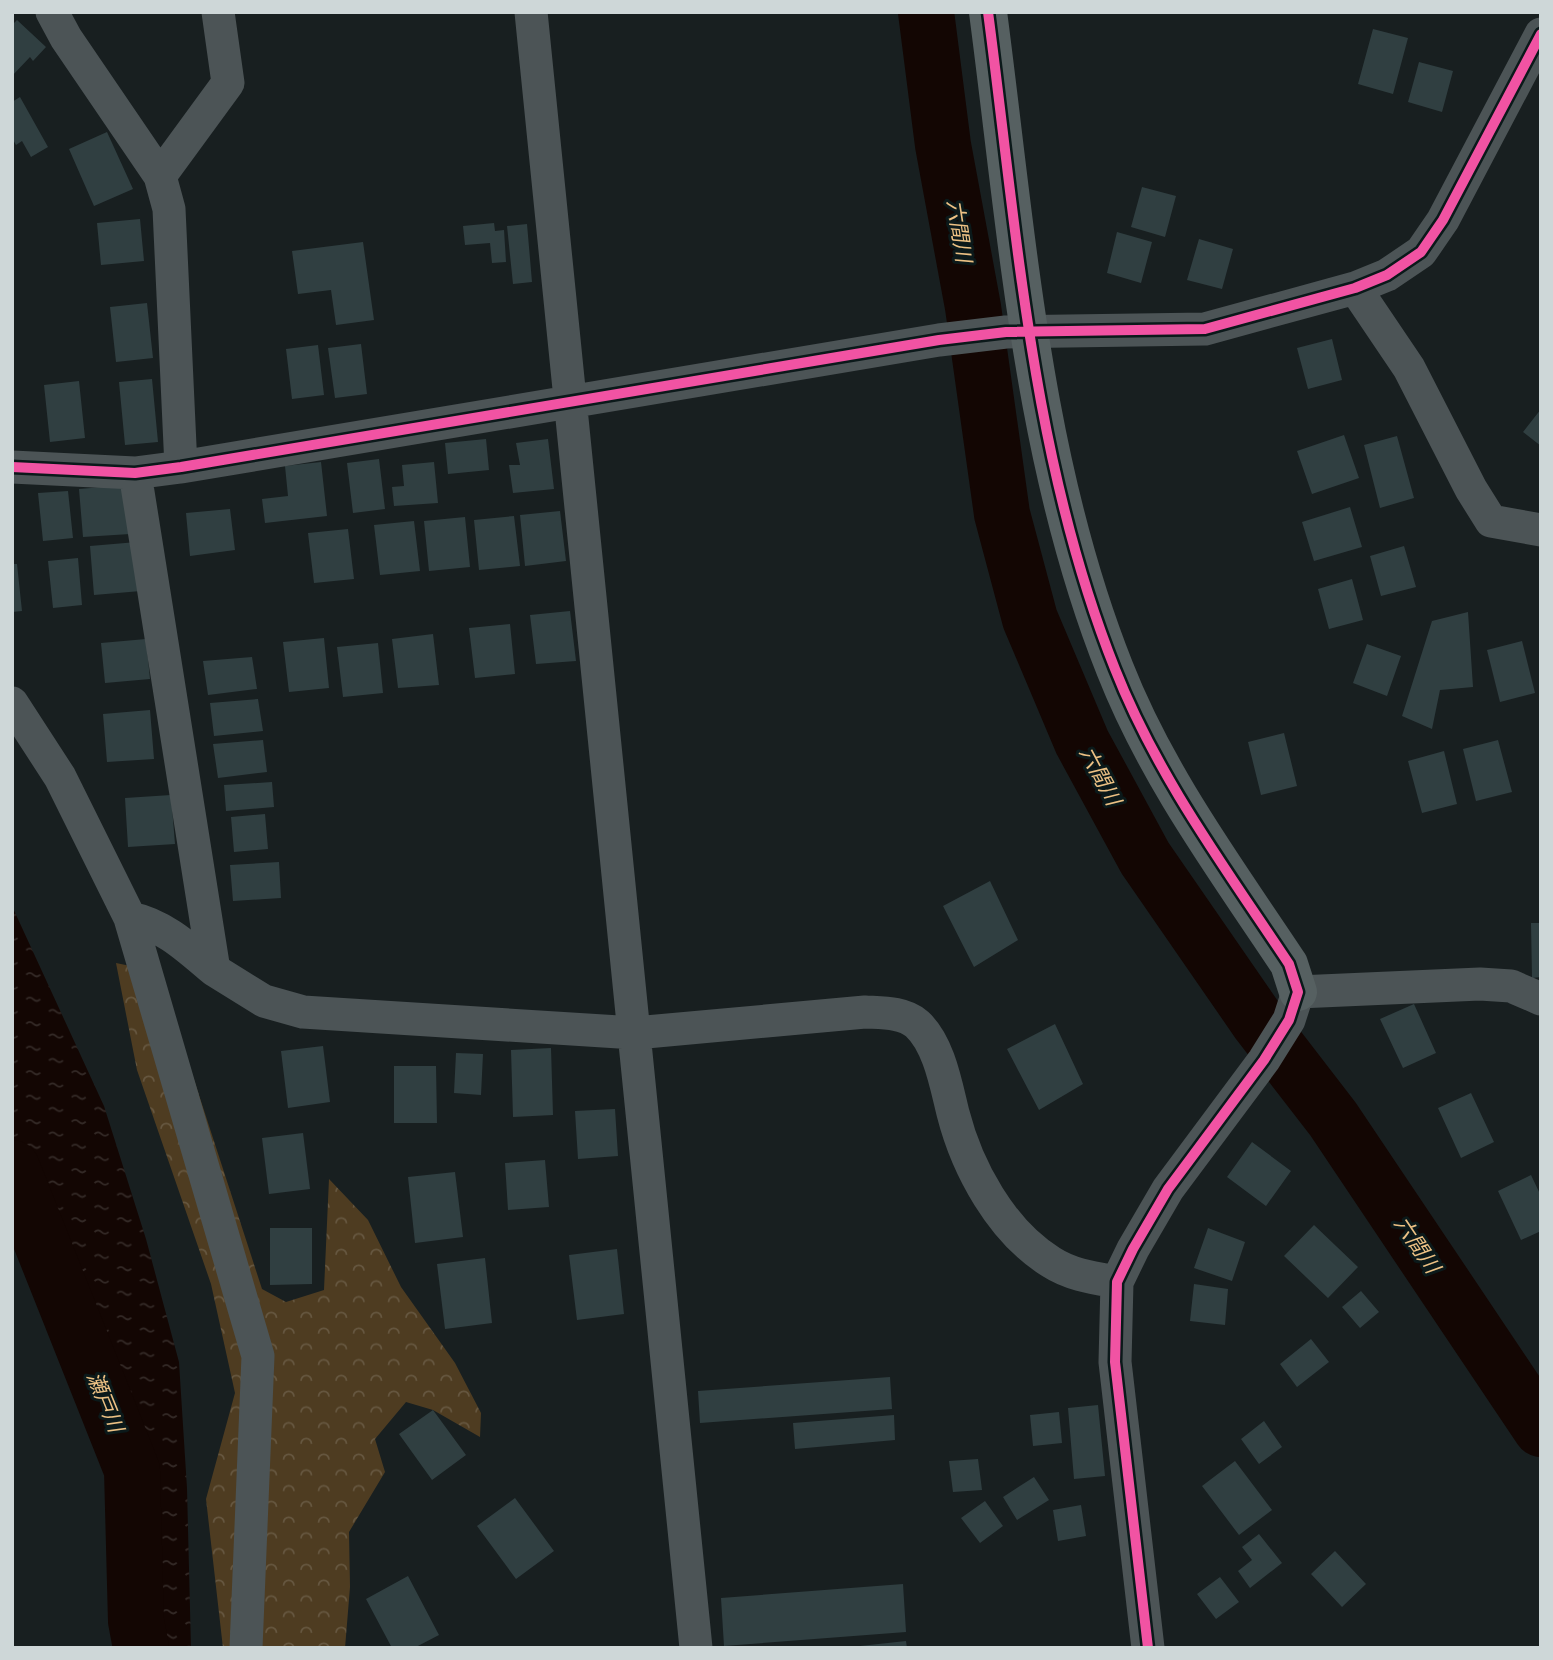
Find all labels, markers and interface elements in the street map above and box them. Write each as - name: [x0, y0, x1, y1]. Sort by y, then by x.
- water label: 六間川: [942, 198, 978, 266]
- water label: 六間川: [1075, 742, 1128, 811]
- water label: 六間川: [1389, 1211, 1447, 1279]
- water label: 瀬戸川: [82, 1368, 131, 1438]

